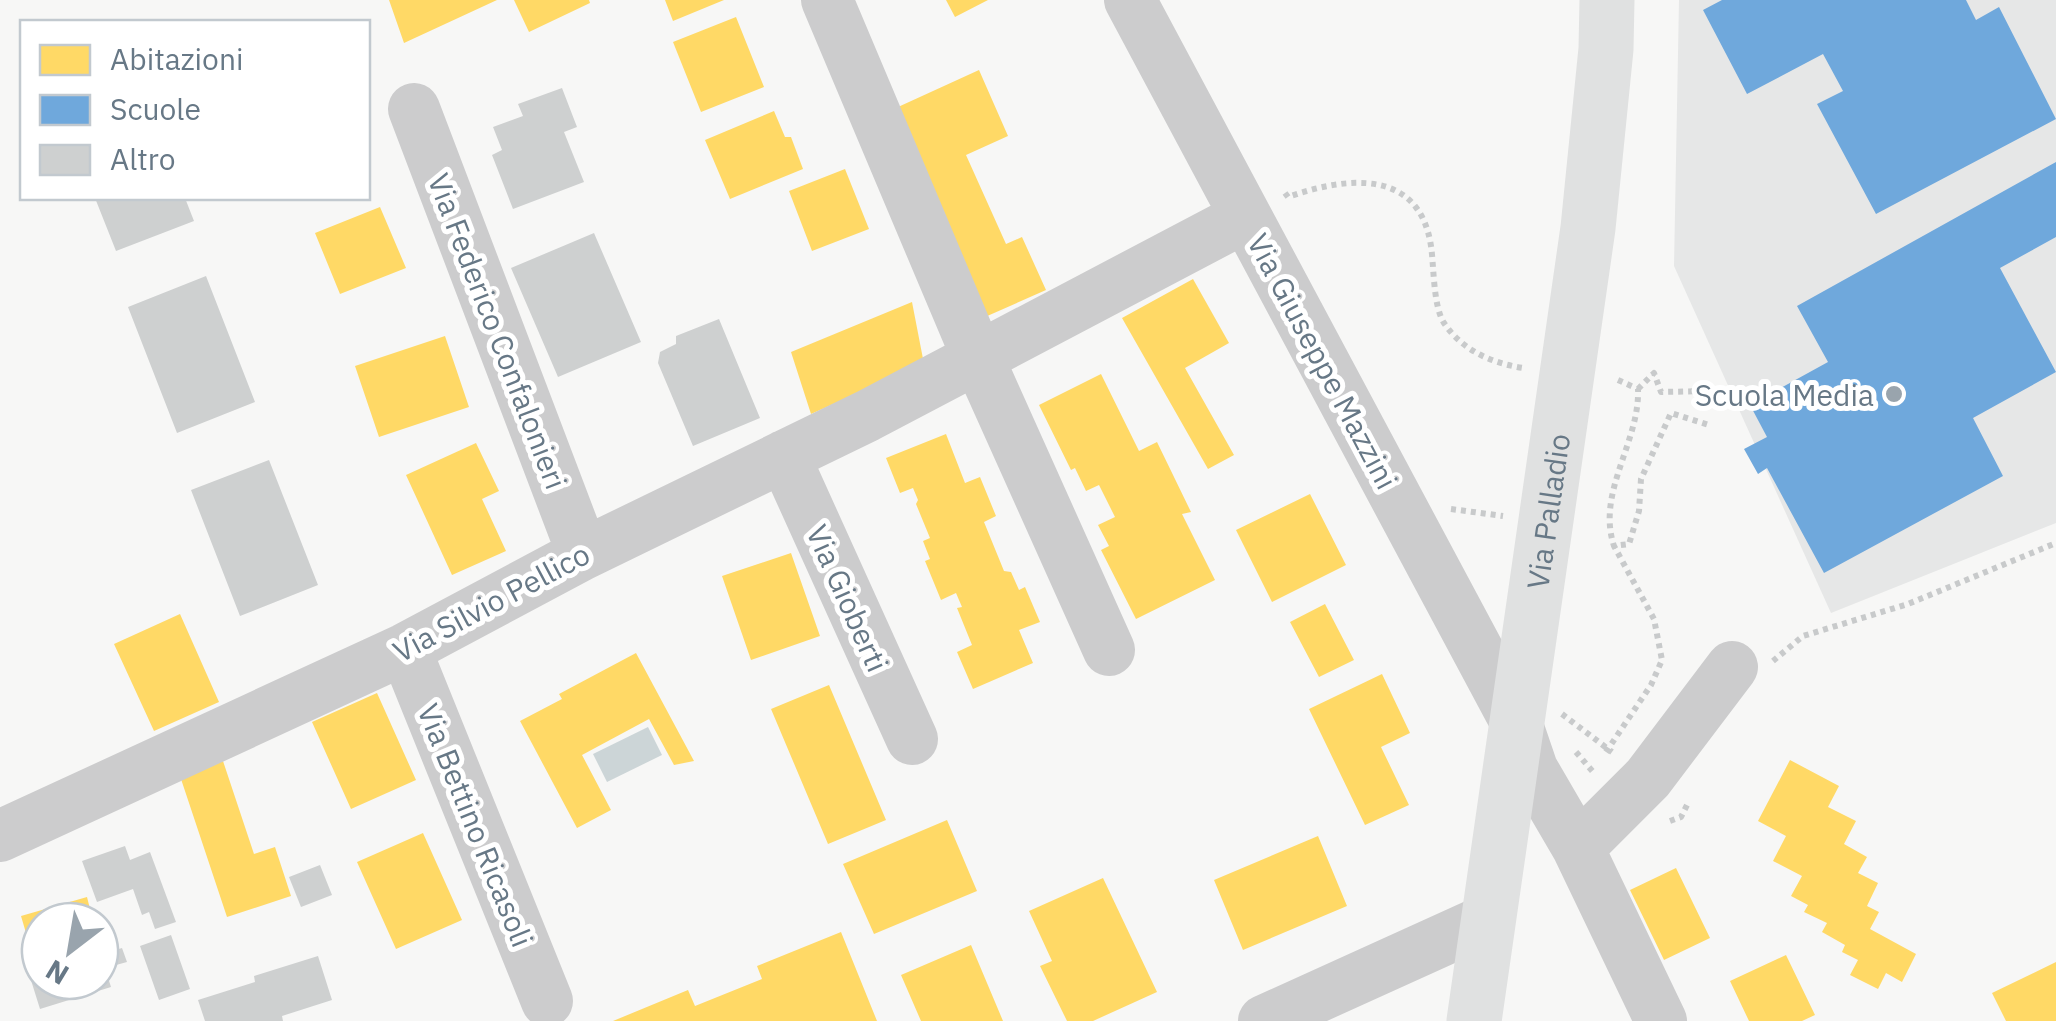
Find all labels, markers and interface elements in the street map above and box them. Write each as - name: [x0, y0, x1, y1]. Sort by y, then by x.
- legend: [20, 20, 370, 200]
- text: Abitazioni: [110, 39, 243, 78]
- text: Scuole: [110, 89, 201, 128]
- text: Altro: [110, 139, 175, 178]
- street label: Via Federico Confalonieri: [420, 168, 576, 494]
- street label: Via Giuseppe Mazzini: [1239, 226, 1407, 496]
- place label: Scuola Media: [1695, 375, 1874, 414]
- marker: Scuola Media: [1883, 383, 1905, 405]
- street label: Via Palladio: [1517, 431, 1578, 592]
- street label: Via Gioberti: [798, 518, 898, 678]
- street label: Via Silvio Pellico: [386, 534, 596, 670]
- street label: Via Bettino Ricasoli: [409, 698, 543, 952]
- north arrow: [20, 901, 120, 1001]
- text: N: [39, 952, 75, 994]

